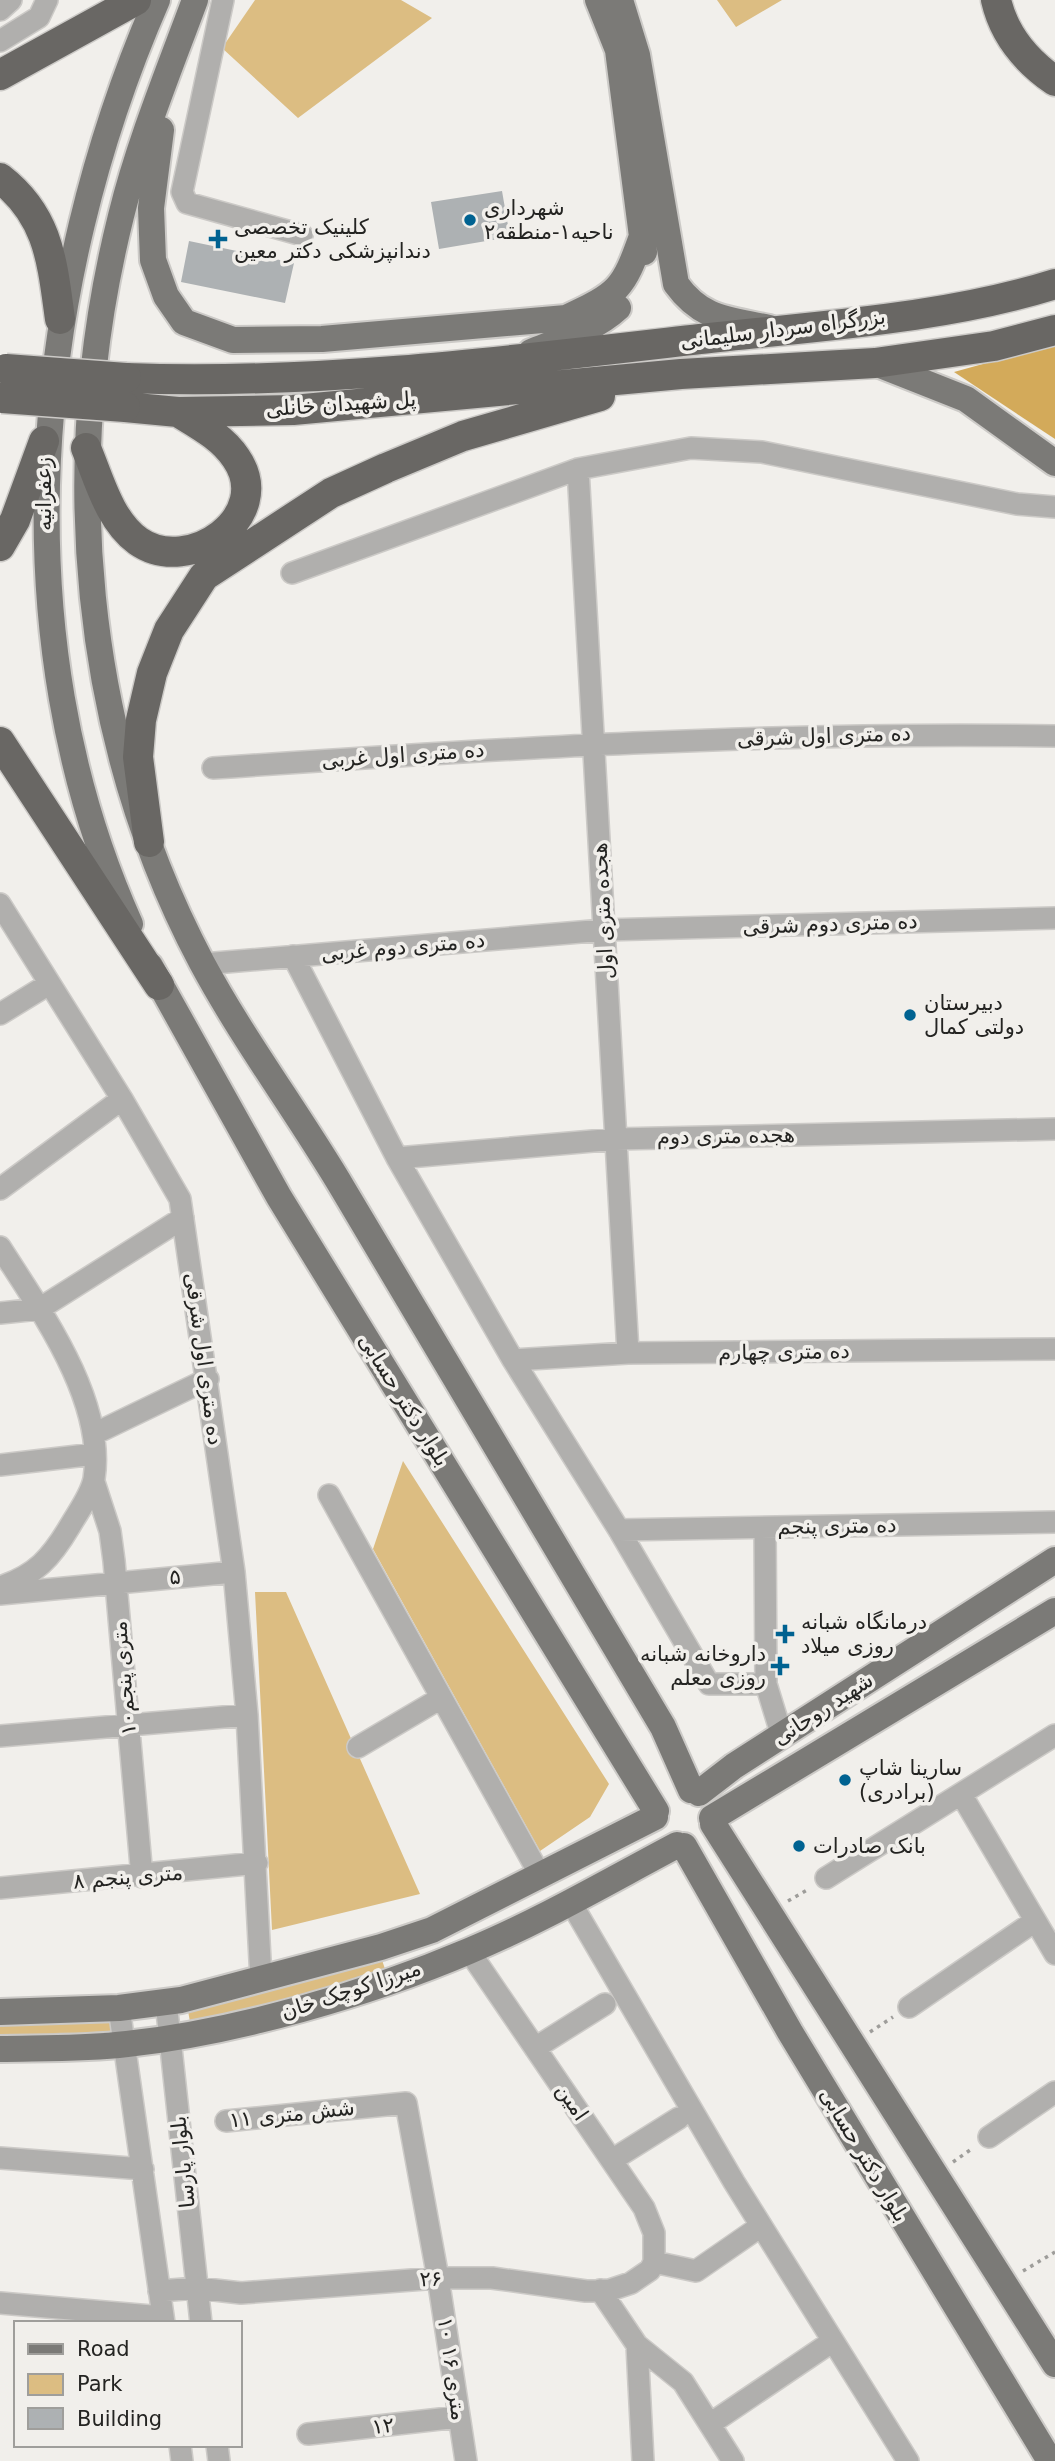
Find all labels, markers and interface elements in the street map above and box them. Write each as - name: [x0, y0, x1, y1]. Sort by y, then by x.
- place label: شهرداری ناحیه۱-منطقه۲: [484, 196, 614, 244]
- marker: شهرداری ناحیه۱-منطقه۲: [462, 212, 478, 228]
- place label: کلینیک تخصصی دندانپزشکی دکتر معین: [234, 215, 431, 263]
- marker: کلینیک تخصصی دندانپزشکی دکتر معین: [208, 229, 228, 249]
- street label: بزرگراه سردار سلیمانی: [679, 304, 887, 354]
- street label: پل شهیدان خانلی: [265, 387, 417, 421]
- street label: زعفرانیه: [32, 457, 56, 531]
- street label: ده متری اول شرقی: [737, 721, 911, 751]
- street label: ده متری اول غربی: [321, 737, 485, 773]
- street label: هجده متری اول: [587, 842, 619, 980]
- street label: ده متری دوم شرقی: [742, 909, 918, 939]
- street label: ده متری دوم غربی: [320, 928, 486, 966]
- place label: دبیرستان دولتی کمال: [924, 991, 1024, 1039]
- marker: دبیرستان دولتی کمال: [902, 1007, 918, 1023]
- street label: هجده متری دوم: [657, 1123, 795, 1149]
- street label: ده متری اول شرقی: [180, 1271, 228, 1447]
- street label: بلوار دکتر حسابی: [354, 1329, 454, 1471]
- street label: ده متری چهارم: [718, 1339, 850, 1365]
- street label: ده متری پنجم: [777, 1513, 897, 1540]
- street label: ۵: [168, 1565, 182, 1589]
- place label: درمانگاه شبانه روزی میلاد: [801, 1610, 927, 1658]
- street label: ۱۰متری پنجم: [107, 1620, 142, 1736]
- marker: درمانگاه شبانه روزی میلاد: [775, 1624, 795, 1644]
- place label: داروخانه شبانه روزی معلم: [640, 1642, 766, 1691]
- marker: داروخانه شبانه روزی معلم: [772, 1658, 788, 1674]
- street label: شهید روحانی: [769, 1668, 877, 1750]
- place label: سارینا شاپ (برادری): [859, 1756, 962, 1804]
- marker: سارینا شاپ (برادری): [837, 1772, 853, 1788]
- place label: بانک صادرات: [813, 1834, 926, 1858]
- marker: بانک صادرات: [791, 1838, 807, 1854]
- street label: ۸ متری پنجم: [72, 1860, 184, 1895]
- street label: میرزا کوچک خان: [278, 1956, 424, 2024]
- street label: امین: [551, 2079, 593, 2125]
- street label: بلوار دکتر حسابی: [815, 2084, 913, 2226]
- street label: شش متری ۱۱: [228, 2095, 356, 2133]
- street label: بلوار پارسا: [166, 2115, 200, 2209]
- street label: ۲۶: [419, 2266, 443, 2292]
- street label: ۱۰ متری ۱۶: [433, 2316, 471, 2422]
- legend: [14, 2321, 242, 2447]
- text: Road: [77, 2337, 130, 2361]
- text: Park: [77, 2372, 123, 2396]
- text: Building: [77, 2407, 162, 2431]
- street label: ۱۲: [370, 2413, 396, 2439]

